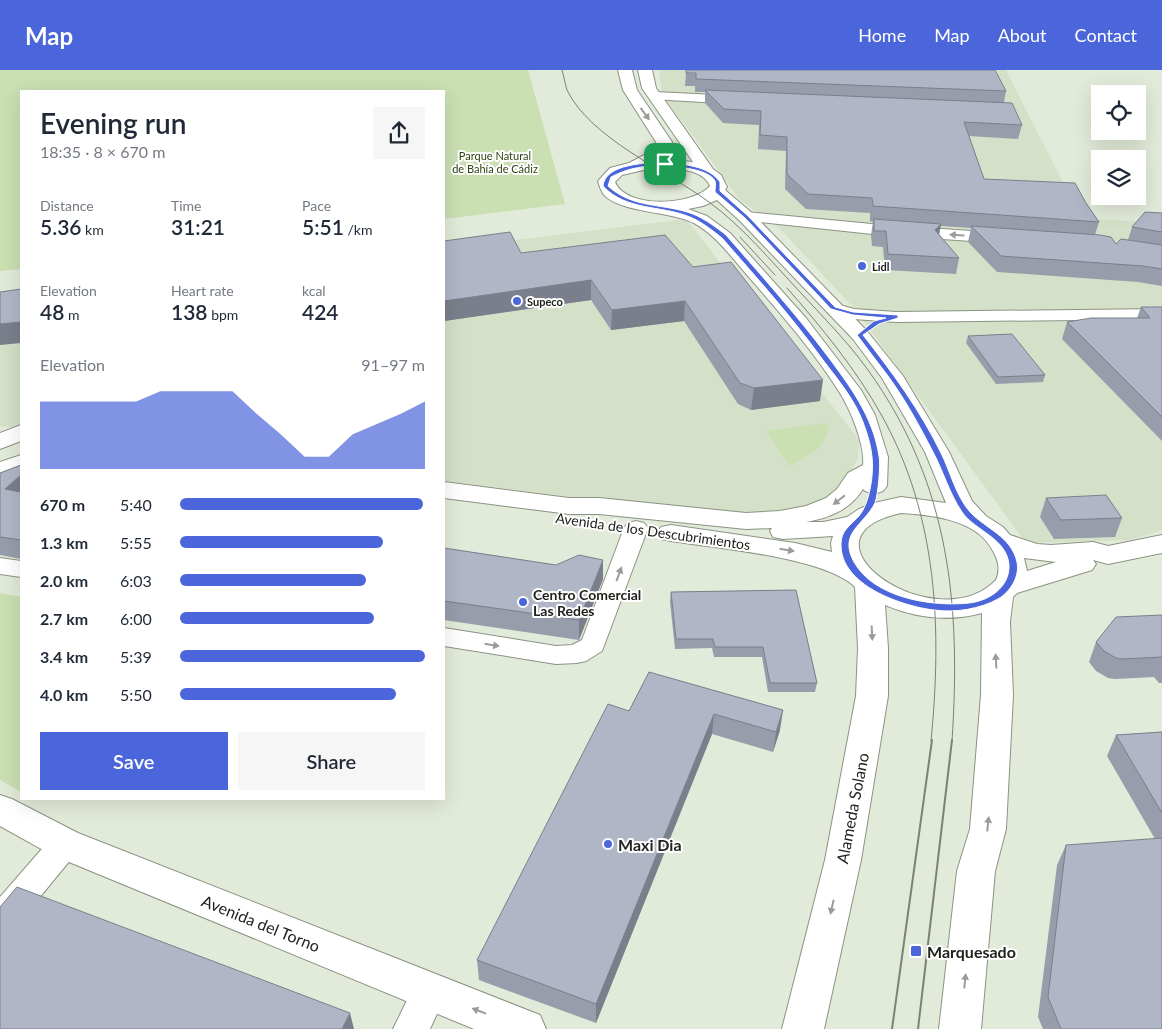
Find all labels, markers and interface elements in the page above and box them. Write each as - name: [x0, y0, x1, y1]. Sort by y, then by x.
- text: Map: [25, 21, 73, 50]
- text: Home: [858, 24, 906, 46]
- text: Map: [934, 24, 970, 46]
- text: About: [998, 24, 1047, 46]
- text: Contact: [1075, 24, 1137, 46]
- map controls: [1091, 85, 1146, 205]
- button: locate: [1091, 85, 1146, 140]
- text: Evening run: [40, 106, 186, 140]
- button: share: [373, 107, 425, 159]
- one-way arrow: [640, 107, 650, 121]
- text: 18:35 · 8 × 670 m: [40, 142, 165, 161]
- pin: [644, 143, 686, 185]
- park label: Parque Natural de Bahía de Cádiz: [452, 149, 538, 175]
- icon: arrive: [651, 150, 679, 178]
- button: layers: [1091, 150, 1146, 205]
- text: Distance: [40, 197, 94, 214]
- text: Time: [171, 197, 202, 214]
- text: Pace: [302, 197, 331, 214]
- text: 5.36: [40, 214, 82, 239]
- text: 31:21: [171, 214, 225, 239]
- text: 5:51: [302, 214, 344, 239]
- text: km: [82, 221, 104, 238]
- text: /km: [344, 221, 372, 238]
- one-way arrow: [949, 231, 965, 239]
- marker: Lidl: [856, 260, 868, 272]
- place label: Lidl: [872, 260, 890, 273]
- text: Elevation: [40, 282, 97, 299]
- text: Heart rate: [171, 282, 234, 299]
- text: kcal: [302, 282, 326, 299]
- marker: Supeco: [511, 295, 523, 307]
- place label: Supeco: [527, 295, 563, 308]
- text: 48: [40, 299, 64, 324]
- text: 138: [171, 299, 208, 324]
- text: 424: [302, 299, 339, 324]
- text: m: [64, 306, 79, 323]
- text: bpm: [208, 306, 238, 323]
- text: Elevation: [40, 355, 105, 374]
- text: 91–97 m: [361, 355, 425, 374]
- one-way arrow: [833, 494, 846, 505]
- text: 670 m: [40, 495, 85, 514]
- text: 5:40: [120, 495, 152, 514]
- street label: Avenida de los Descubrimientos: [555, 509, 751, 553]
- text: 1.3 km: [40, 533, 88, 552]
- text: 5:55: [120, 533, 152, 552]
- one-way arrow: [779, 547, 795, 555]
- one-way arrow: [615, 566, 623, 581]
- text: 2.0 km: [40, 571, 88, 590]
- text: 6:03: [120, 571, 152, 590]
- place label: Centro Comercial Las Redes: [533, 586, 641, 619]
- marker: Centro Comercial Las Redes: [517, 596, 529, 608]
- text: 2.7 km: [40, 609, 88, 628]
- text: 6:00: [120, 609, 152, 628]
- one-way arrow: [869, 625, 877, 641]
- one-way arrow: [484, 641, 500, 649]
- text: 3.4 km: [40, 647, 88, 666]
- text: 5:39: [120, 647, 152, 666]
- one-way arrow: [992, 653, 1000, 669]
- text: 4.0 km: [40, 685, 88, 704]
- text: 5:50: [120, 685, 152, 704]
- button: Save: [40, 732, 228, 790]
- button: Share: [238, 732, 425, 790]
- street label: Alameda Solano: [832, 751, 872, 865]
- one-way arrow: [984, 815, 992, 831]
- place label: Maxi Dia: [618, 835, 682, 854]
- marker: Maxi Dia: [602, 838, 614, 850]
- street label: Avenida del Torno: [199, 891, 323, 955]
- one-way arrow: [828, 900, 836, 915]
- place label: Marquesado: [927, 942, 1016, 961]
- marker: Marquesado: [909, 944, 923, 958]
- one-way arrow: [961, 972, 969, 988]
- one-way arrow: [472, 1007, 487, 1015]

